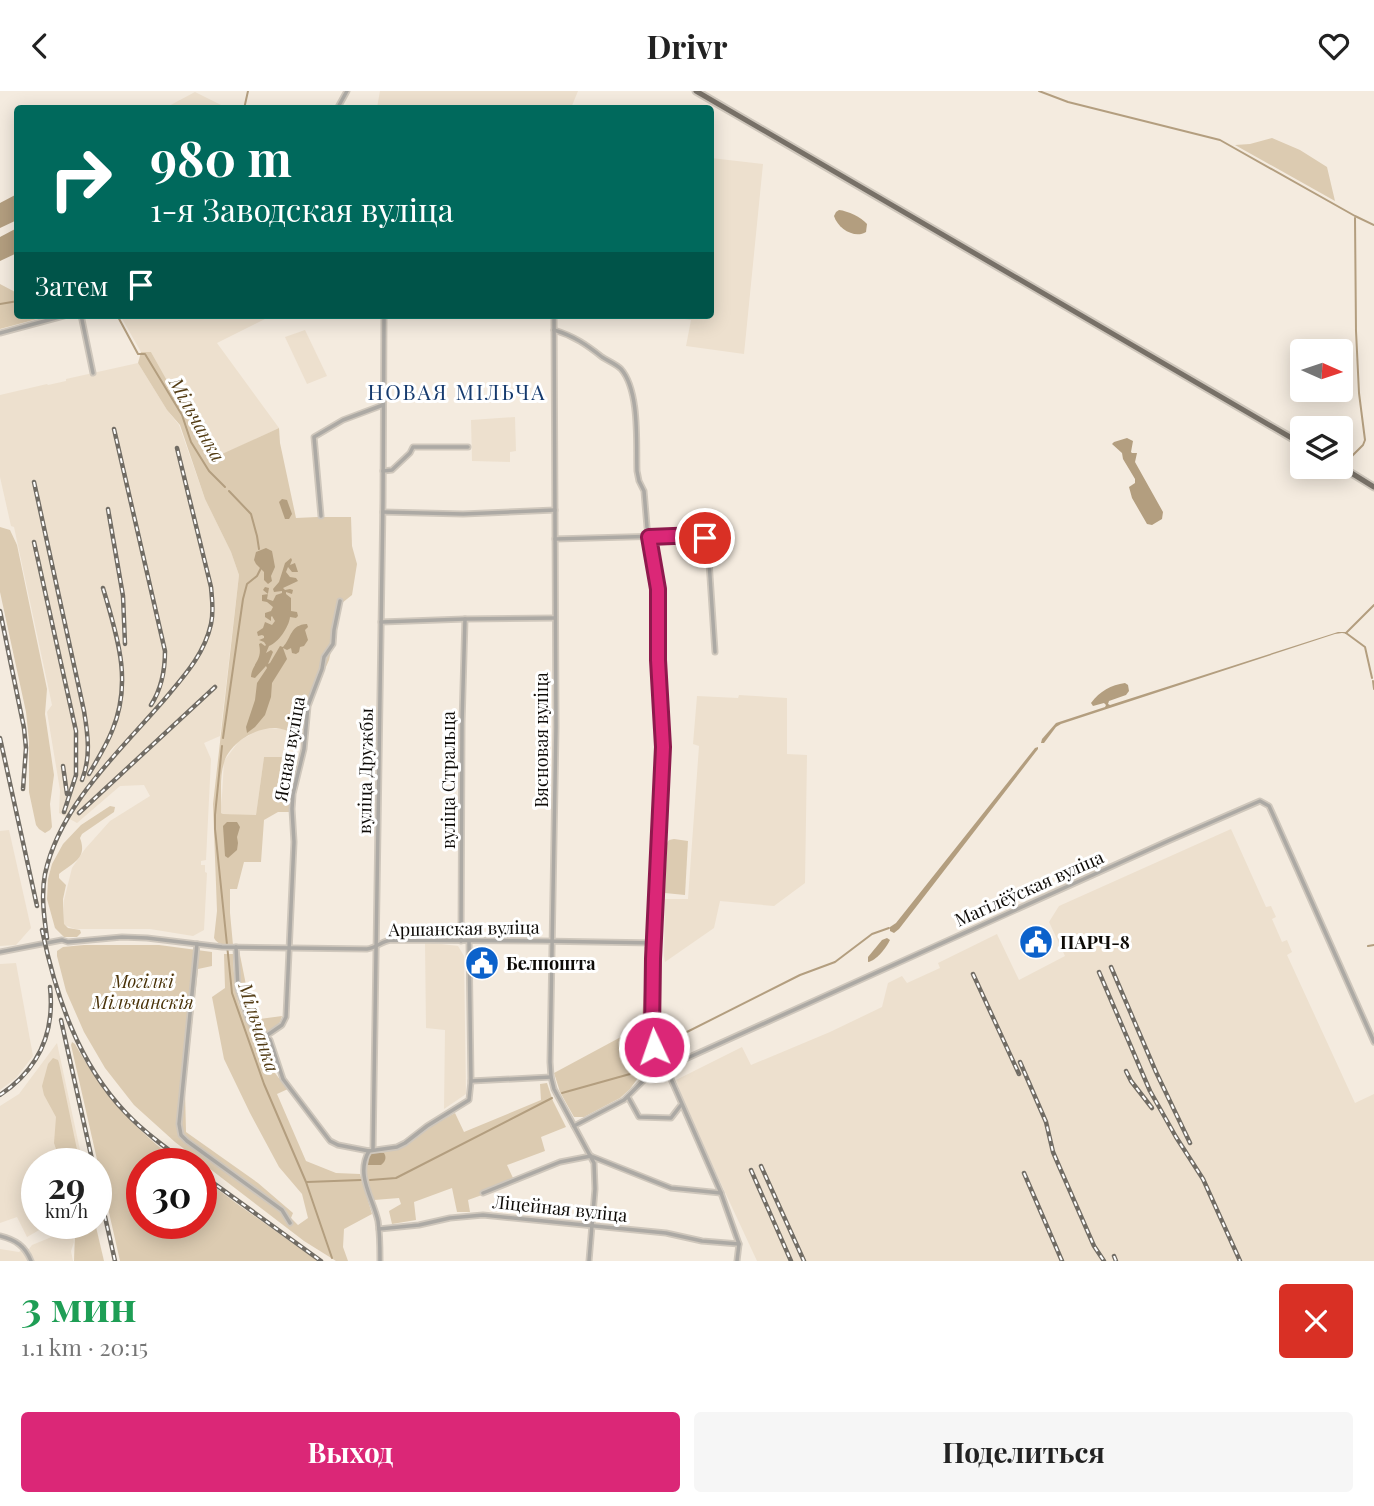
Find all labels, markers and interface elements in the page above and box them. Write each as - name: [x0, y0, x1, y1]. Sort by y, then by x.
- text: Drivr: [647, 24, 727, 67]
- icon: back: [21, 27, 59, 65]
- icon: heart: [1315, 27, 1353, 65]
- text: 980 m: [150, 124, 292, 189]
- icon: right: [35, 133, 126, 224]
- text: 1-я Заводская вуліца: [150, 187, 454, 230]
- icon: arrive: [122, 266, 160, 304]
- text: Затем: [35, 268, 108, 303]
- north arrow: [1290, 339, 1353, 403]
- map controls: [1290, 339, 1353, 479]
- water label: Мільчанка: [164, 371, 232, 466]
- district label: НОВАЯ МІЛЬЧА: [367, 377, 547, 405]
- button: layers: [1290, 416, 1353, 479]
- pin: [675, 508, 735, 568]
- icon: arrive: [686, 519, 724, 557]
- street label: Вясновая вуліца: [529, 672, 553, 808]
- street label: Ясная вуліца: [268, 694, 310, 805]
- street label: вуліца Дружбы: [352, 707, 378, 834]
- street label: вуліца Стральца: [436, 711, 460, 849]
- street label: Магілёўская вуліца: [951, 844, 1107, 932]
- street label: Аршанская вуліца: [387, 915, 540, 941]
- public building icon: ПАРЧ-8: [1017, 923, 1055, 961]
- place label: ПАРЧ-8: [1060, 930, 1130, 954]
- public building icon: Белпошта: [463, 944, 501, 982]
- place label: Белпошта: [506, 951, 596, 975]
- park label: Могілкі Мільчанскія: [91, 969, 194, 1014]
- water label: Мільчанка: [233, 978, 287, 1075]
- position arrow: [617, 1010, 691, 1084]
- speed limit sign: 30: [126, 1148, 217, 1239]
- text: 29: [48, 1161, 85, 1208]
- street label: Ліцейная вуліца: [490, 1189, 629, 1227]
- text: km/h: [45, 1199, 88, 1223]
- text: 3 мин: [21, 1277, 137, 1333]
- button: close: [1279, 1284, 1353, 1358]
- text: 1.1 km · 20:15: [21, 1331, 148, 1362]
- button: Выход: [21, 1412, 680, 1492]
- button: Поделиться: [694, 1412, 1353, 1492]

